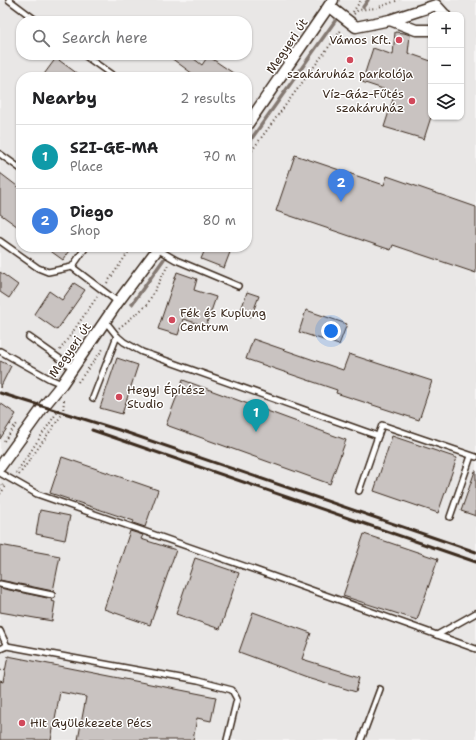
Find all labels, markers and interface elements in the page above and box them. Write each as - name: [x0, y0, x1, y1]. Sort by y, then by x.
- map controls: [428, 12, 464, 120]
- button: +: [428, 12, 464, 48]
- street label: Megyeri út: [263, 15, 311, 77]
- search box: [16, 16, 252, 60]
- icon: search: [30, 27, 52, 49]
- text: Search here: [62, 28, 148, 48]
- place label: Vámos Kft.: [329, 32, 391, 48]
- marker: Vámos Kft.: [394, 35, 404, 45]
- button: −: [428, 48, 464, 84]
- marker: szakáruház parkolója: [345, 55, 355, 65]
- place label: szakáruház parkolója: [287, 66, 414, 82]
- button: layers: [428, 84, 464, 120]
- place label: Víz-Gáz-Fűtés szakáruház: [322, 86, 404, 116]
- text: Nearby: [32, 87, 97, 109]
- text: 2 results: [180, 90, 236, 107]
- marker: Víz-Gáz-Fűtés szakáruház: [407, 96, 417, 106]
- text: SZI-GE-MA: [70, 138, 158, 158]
- text: 1: [42, 148, 48, 165]
- text: 70 m: [202, 148, 236, 165]
- text: Place: [70, 158, 103, 175]
- pin: 2: [328, 169, 354, 202]
- text: Diego: [70, 202, 114, 222]
- text: 2: [40, 212, 50, 229]
- text: 80 m: [202, 212, 236, 229]
- text: Shop: [70, 222, 100, 239]
- place label: Fék és Kuplung Centrum: [180, 305, 266, 335]
- marker: Fék és Kuplung Centrum: [167, 315, 177, 325]
- street label: Megyeri út: [45, 319, 95, 381]
- your location: [321, 321, 341, 341]
- place label: Hegyi Építész Studio: [127, 382, 205, 412]
- marker: Hegyi Építész Studio: [114, 392, 124, 402]
- pin: 1: [243, 399, 269, 432]
- place label: Hit Gyülekezete Pécs: [30, 715, 152, 731]
- marker: Hit Gyülekezete Pécs: [17, 718, 27, 728]

